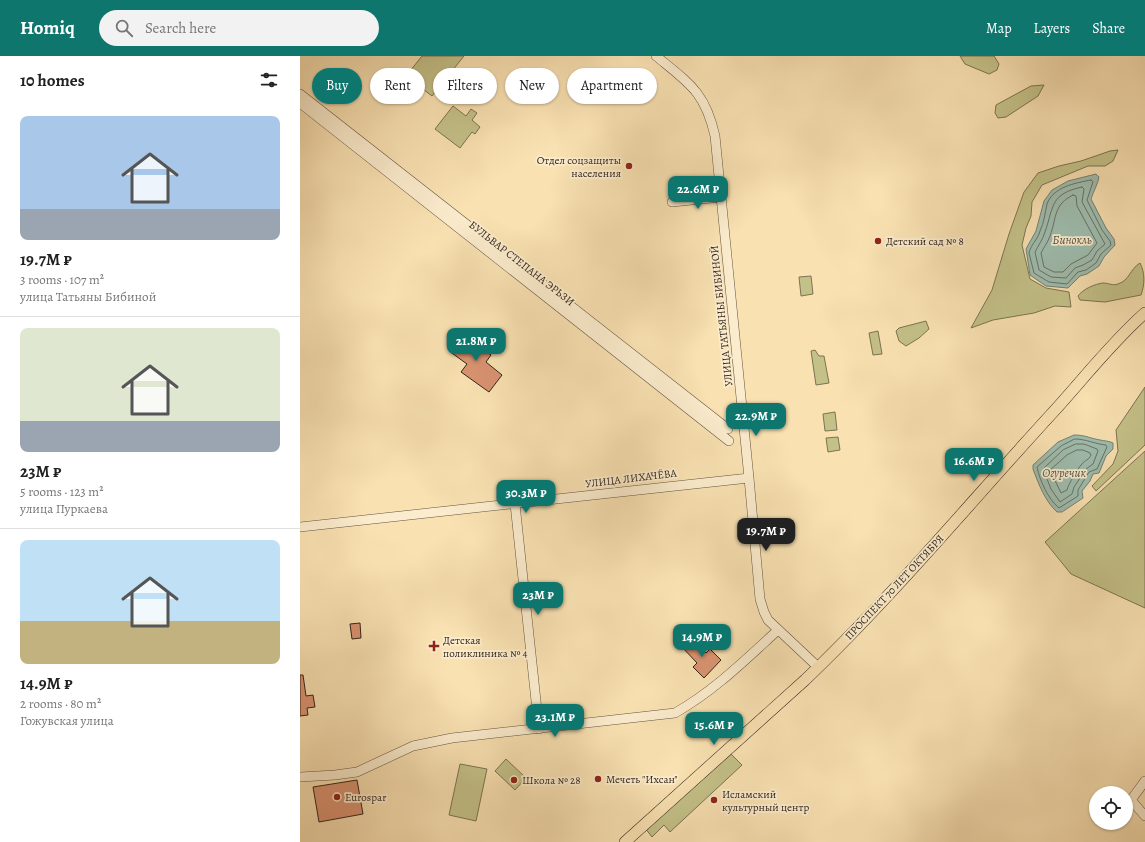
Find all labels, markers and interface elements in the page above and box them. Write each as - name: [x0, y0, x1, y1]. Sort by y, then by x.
- search box: [99, 10, 379, 46]
- text: Homiq: [20, 15, 75, 41]
- icon: search: [113, 17, 135, 39]
- text: Search here: [145, 18, 216, 38]
- text: Map: [986, 19, 1012, 38]
- text: Layers: [1034, 19, 1070, 38]
- text: Share: [1092, 19, 1125, 38]
- chip: Buy: [312, 68, 362, 104]
- chip: Rent: [370, 68, 425, 104]
- chip: Filters: [433, 68, 497, 104]
- chip: New: [505, 68, 559, 104]
- chip: Apartment: [567, 68, 657, 104]
- text: 10 homes: [20, 69, 85, 92]
- icon: filters: [258, 69, 280, 91]
- icon: home: [114, 142, 186, 214]
- place label: Отдел соцзащиты населения: [537, 153, 621, 181]
- marker: Отдел соцзащиты населения: [624, 161, 634, 171]
- pin: 22.6M ₽: [661, 176, 735, 210]
- text: 22.6M ₽: [677, 180, 719, 197]
- street label: БУЛЬВАР СТЕПАНА ЭРЬЗИ: [466, 217, 578, 309]
- water label: Бинокль: [1052, 232, 1092, 248]
- place label: Детский сад № 8: [886, 234, 964, 249]
- marker: Детский сад № 8: [873, 236, 883, 246]
- street label: УЛИЦА ТАТЬЯНЫ БИБИНОЙ: [707, 245, 736, 387]
- text: 19.7M ₽: [20, 248, 72, 271]
- text: 3 rooms · 107 m²: [20, 271, 104, 288]
- text: улица Татьяны Бибиной: [20, 288, 156, 305]
- pin: 21.8M ₽: [439, 328, 513, 362]
- text: 21.8M ₽: [456, 332, 496, 349]
- icon: home: [114, 354, 186, 426]
- pin: 22.9M ₽: [719, 403, 793, 437]
- text: 22.9M ₽: [735, 407, 777, 424]
- pin: 16.6M ₽: [937, 448, 1011, 482]
- text: 16.6M ₽: [954, 452, 994, 469]
- text: 23M ₽: [20, 460, 61, 483]
- street label: УЛИЦА ЛИХАЧЁВА: [584, 465, 678, 492]
- water label: Огуречик: [1042, 465, 1086, 481]
- pin: 30.3M ₽: [489, 480, 563, 514]
- text: 5 rooms · 123 m²: [20, 483, 103, 500]
- text: 30.3M ₽: [505, 484, 547, 501]
- text: улица Пуркаева: [20, 500, 108, 517]
- pin: 19.7M ₽: [729, 518, 803, 552]
- text: 19.7M ₽: [746, 522, 786, 539]
- street label: ПРОСПЕКТ 70 ЛЕТ ОКТЯБРЯ: [841, 531, 947, 643]
- icon: home: [114, 566, 186, 638]
- pin: 23M ₽: [510, 582, 566, 616]
- text: 23M ₽: [522, 586, 554, 603]
- pin: 14.9M ₽: [665, 624, 739, 658]
- text: 14.9M ₽: [682, 628, 722, 645]
- place label: Детская поликлиника № 4: [443, 633, 528, 661]
- marker: Детская поликлиника № 4: [428, 640, 440, 652]
- text: 14.9M ₽: [20, 672, 73, 695]
- text: 2 rooms · 80 m²: [20, 695, 101, 712]
- pin: 23.1M ₽: [518, 704, 592, 738]
- text: 23.1M ₽: [535, 708, 575, 725]
- text: Гожувская улица: [20, 712, 114, 729]
- pin: 15.6M ₽: [677, 712, 751, 746]
- text: 15.6M ₽: [694, 716, 734, 733]
- place label: Мечеть "Ихсан": [606, 772, 678, 787]
- place label: Школа № 28: [522, 773, 581, 788]
- marker: Мечеть "Ихсан": [593, 774, 603, 784]
- marker: Школа № 28: [509, 775, 519, 785]
- map controls: [1089, 786, 1133, 830]
- button: locate: [1089, 786, 1133, 830]
- place label: Исламский культурный центр: [722, 787, 809, 815]
- place label: Eurospar: [345, 790, 386, 805]
- marker: Eurospar: [332, 792, 342, 802]
- marker: Исламский культурный центр: [709, 795, 719, 805]

